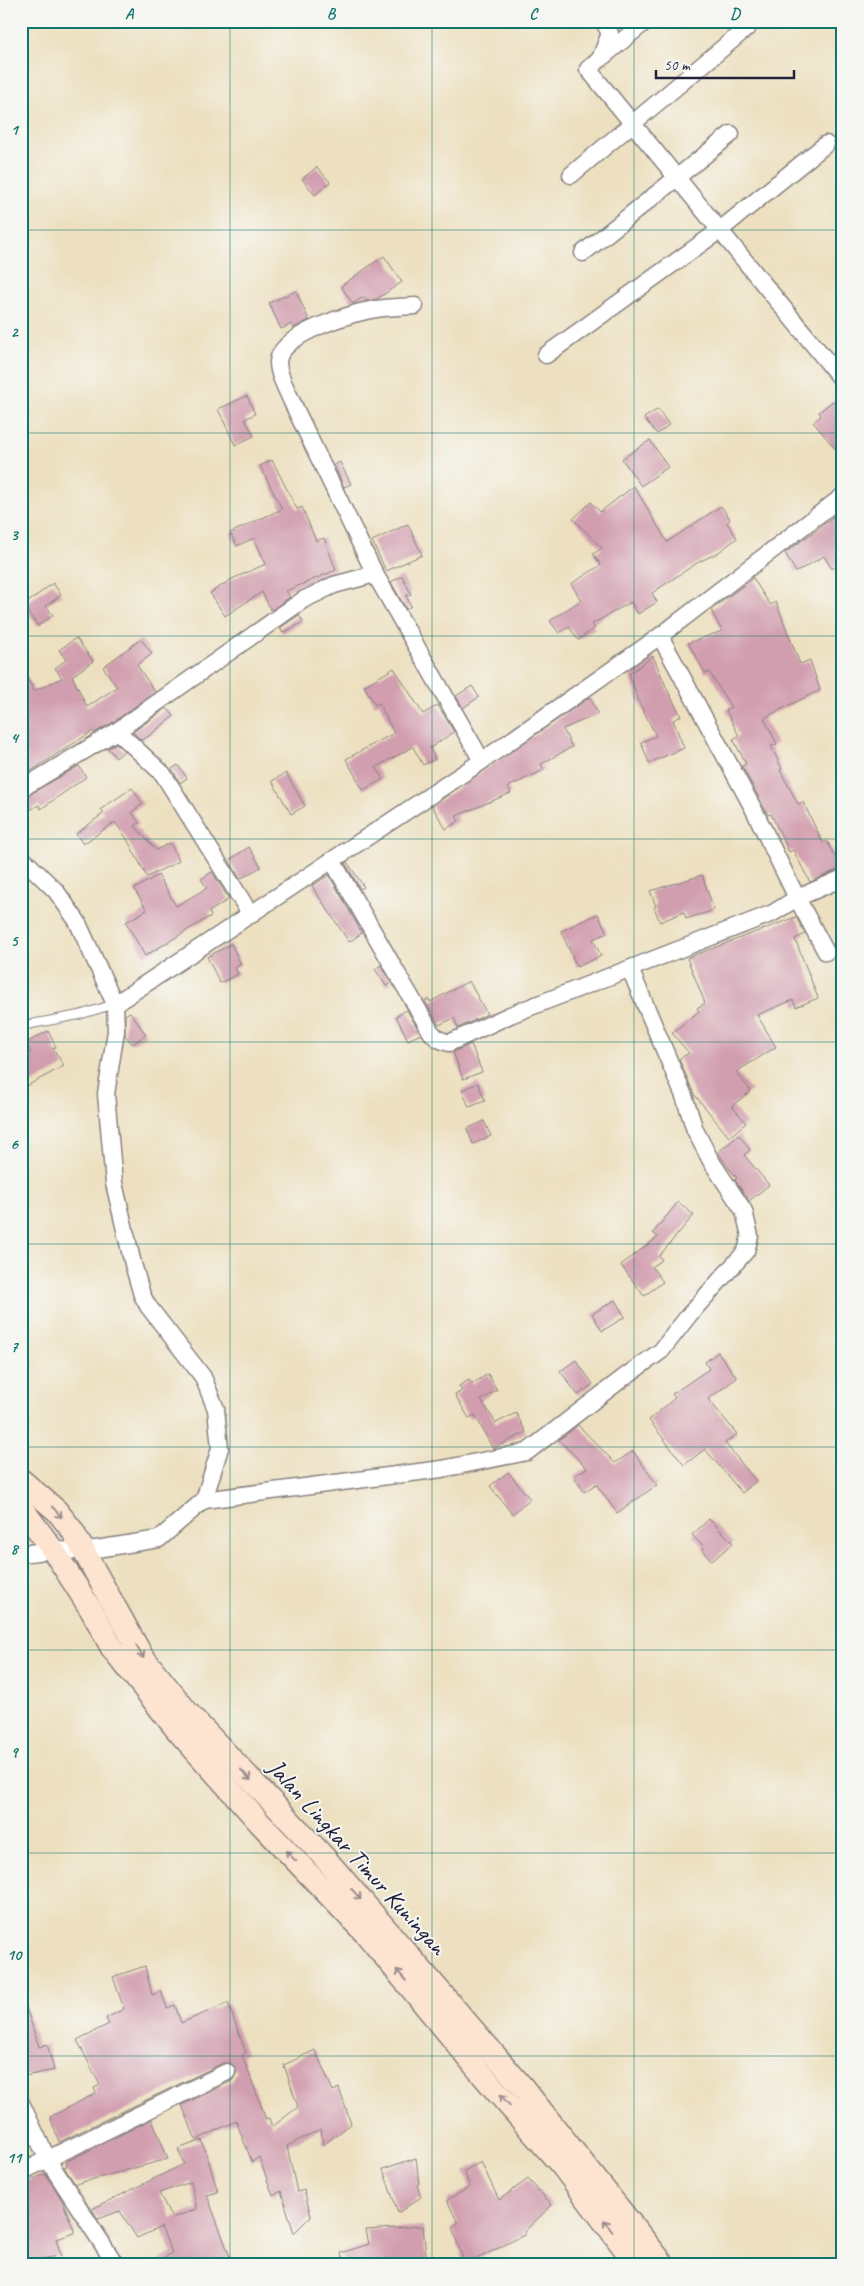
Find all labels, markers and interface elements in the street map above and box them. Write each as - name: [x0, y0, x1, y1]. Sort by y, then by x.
- text: A: [125, 4, 135, 24]
- text: B: [327, 4, 337, 24]
- text: C: [529, 4, 539, 24]
- text: D: [730, 4, 741, 24]
- scale bar: [656, 48, 794, 80]
- text: 50 m: [664, 56, 691, 75]
- text: 1: [10, 120, 19, 140]
- text: 2: [10, 322, 19, 342]
- text: 3: [10, 525, 19, 545]
- text: 4: [10, 728, 19, 748]
- text: 5: [11, 931, 20, 951]
- text: 6: [10, 1134, 19, 1154]
- text: 7: [10, 1337, 19, 1357]
- one-way arrow: [51, 1506, 63, 1519]
- text: 8: [10, 1539, 19, 1559]
- one-way arrow: [136, 1644, 146, 1658]
- text: 9: [10, 1742, 19, 1762]
- street label: Jalan Lingkar Timur Kuningan: [260, 1752, 455, 1963]
- one-way arrow: [240, 1768, 252, 1781]
- one-way arrow: [285, 1849, 297, 1862]
- one-way arrow: [350, 1888, 362, 1901]
- text: 10: [7, 1945, 23, 1965]
- one-way arrow: [396, 1969, 407, 1982]
- one-way arrow: [499, 2094, 511, 2107]
- text: 11: [7, 2148, 23, 2168]
- one-way arrow: [602, 2220, 613, 2233]

